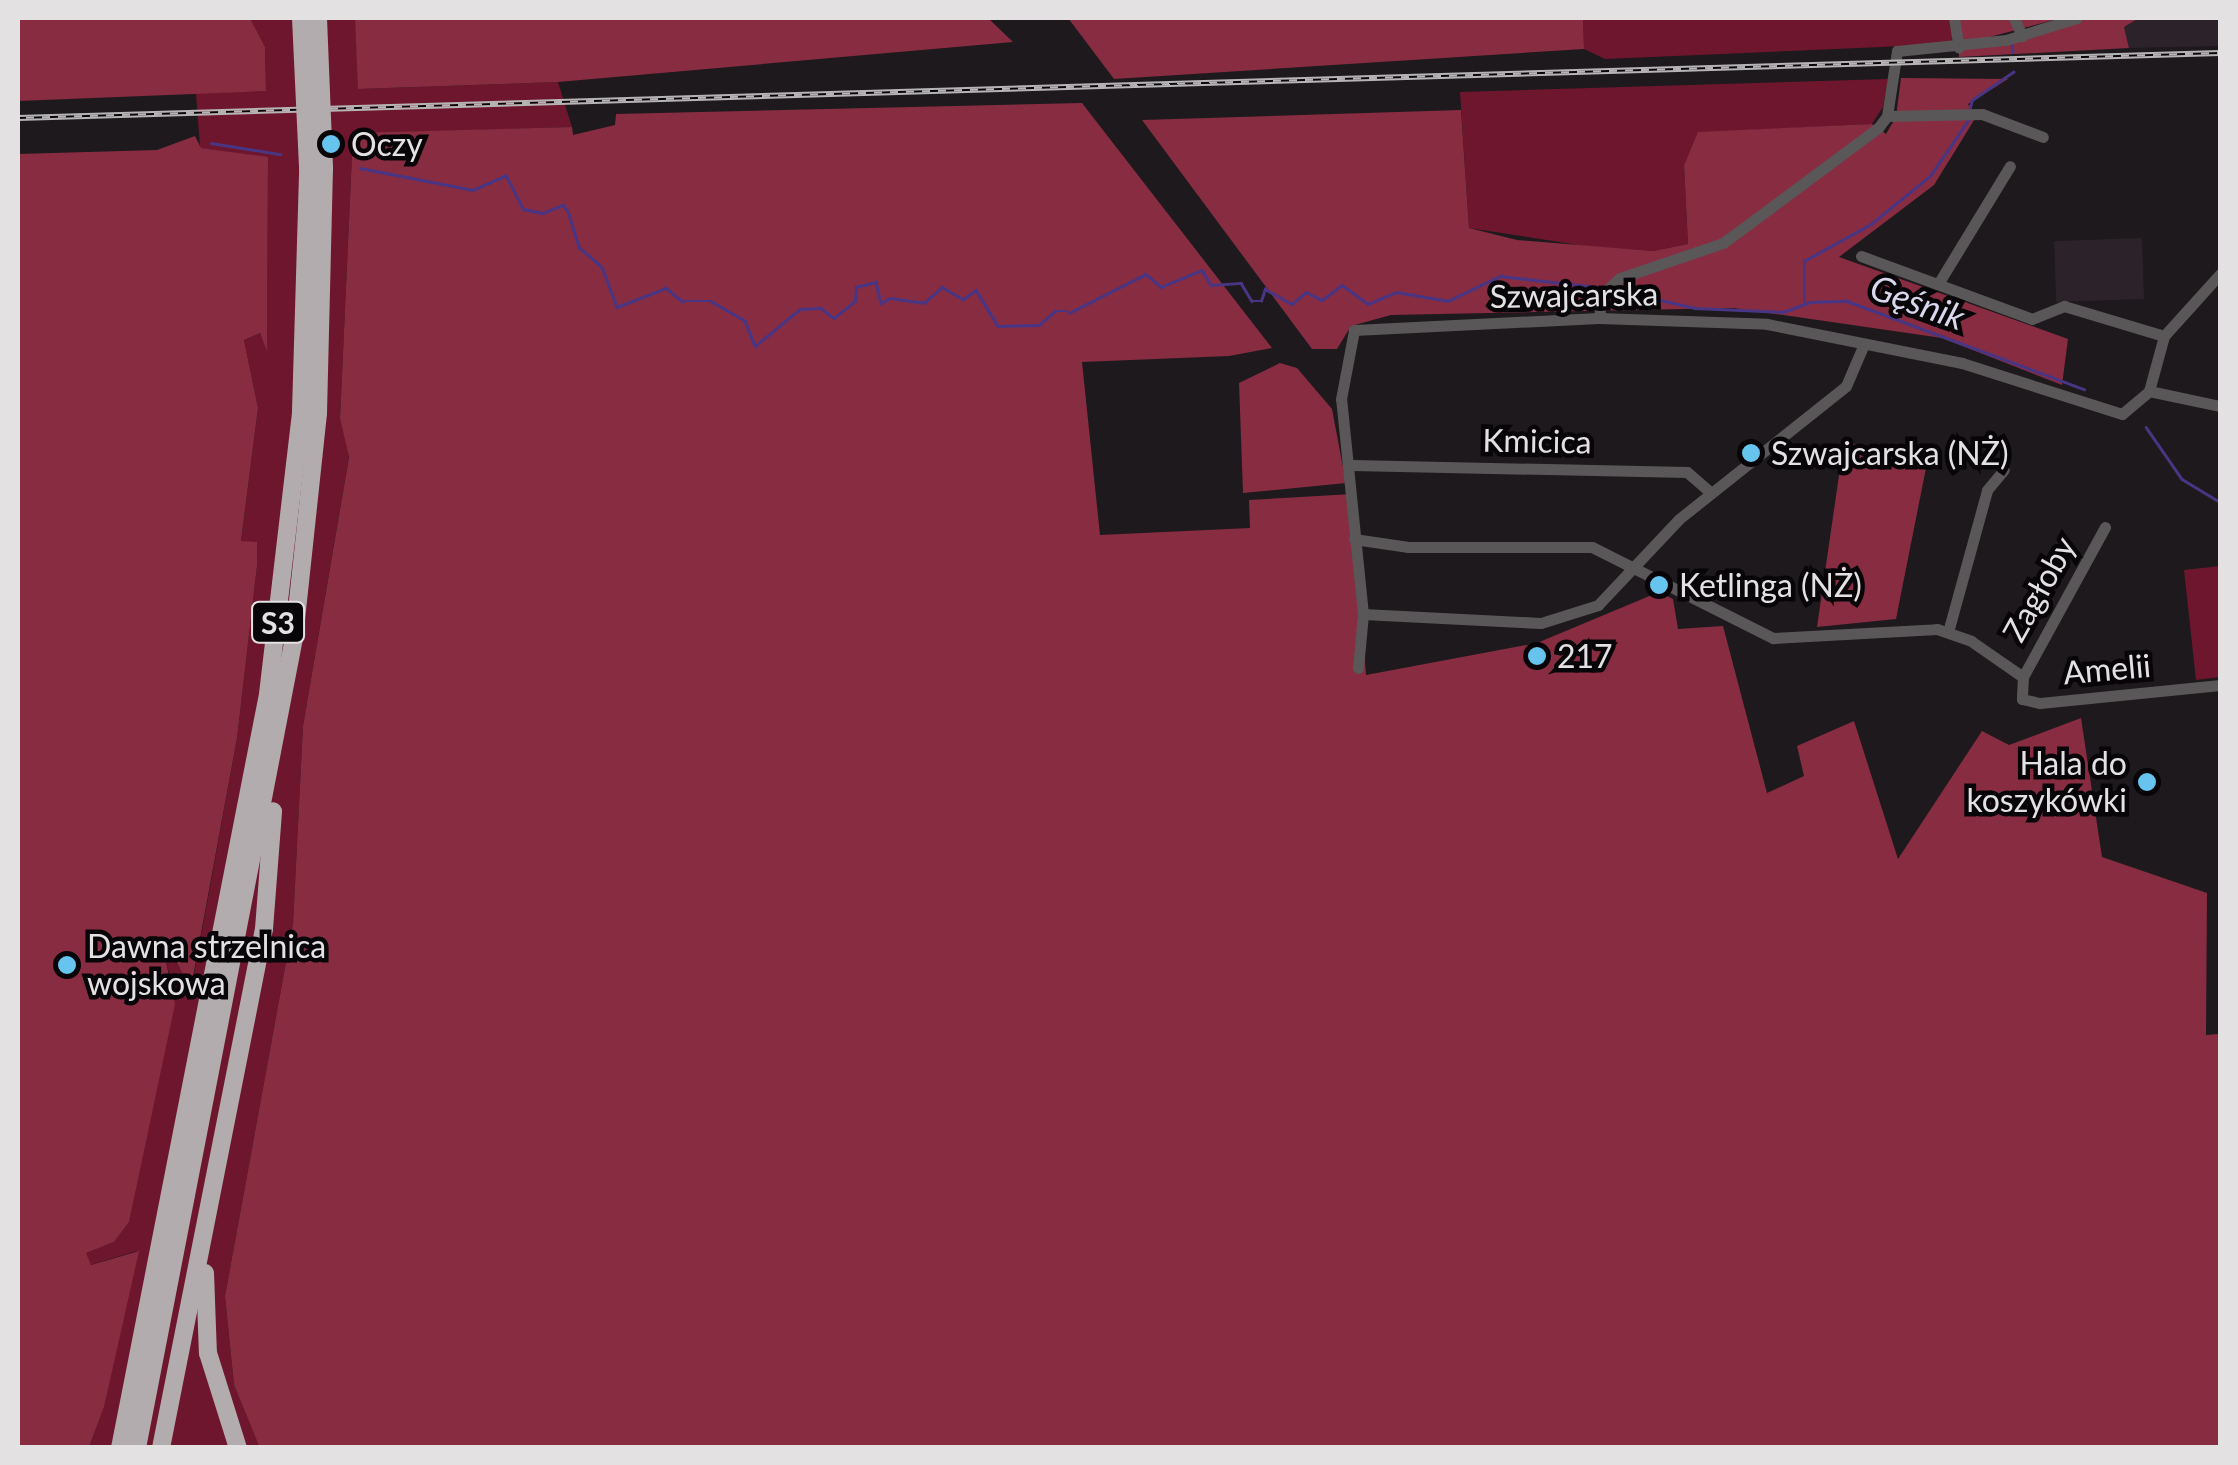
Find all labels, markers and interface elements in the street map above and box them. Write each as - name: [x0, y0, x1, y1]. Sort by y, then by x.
- place label: Oczy: [351, 125, 423, 163]
- marker: Oczy: [320, 133, 342, 155]
- water label: Gęśnik: [1865, 265, 1971, 337]
- street label: Szwajcarska: [1489, 274, 1659, 316]
- street label: Kmicica: [1482, 421, 1592, 461]
- place label: Szwajcarska (NŻ): [1771, 434, 2009, 472]
- marker: Szwajcarska (NŻ): [1740, 442, 1762, 464]
- street label: Zagłoby: [1995, 530, 2083, 648]
- place label: Ketlinga (NŻ): [1679, 566, 1862, 604]
- marker: Ketlinga (NŻ): [1648, 574, 1670, 596]
- road number: S3: [250, 597, 306, 647]
- place label: 217: [1557, 637, 1613, 675]
- marker: 217: [1526, 645, 1548, 667]
- street label: Amelii: [2062, 646, 2152, 692]
- place label: Hala do koszykówki: [1966, 745, 2127, 820]
- marker: Hala do koszykówki: [2136, 771, 2158, 793]
- place label: Dawna strzelnica wojskowa: [87, 928, 326, 1003]
- marker: Dawna strzelnica wojskowa: [56, 954, 78, 976]

